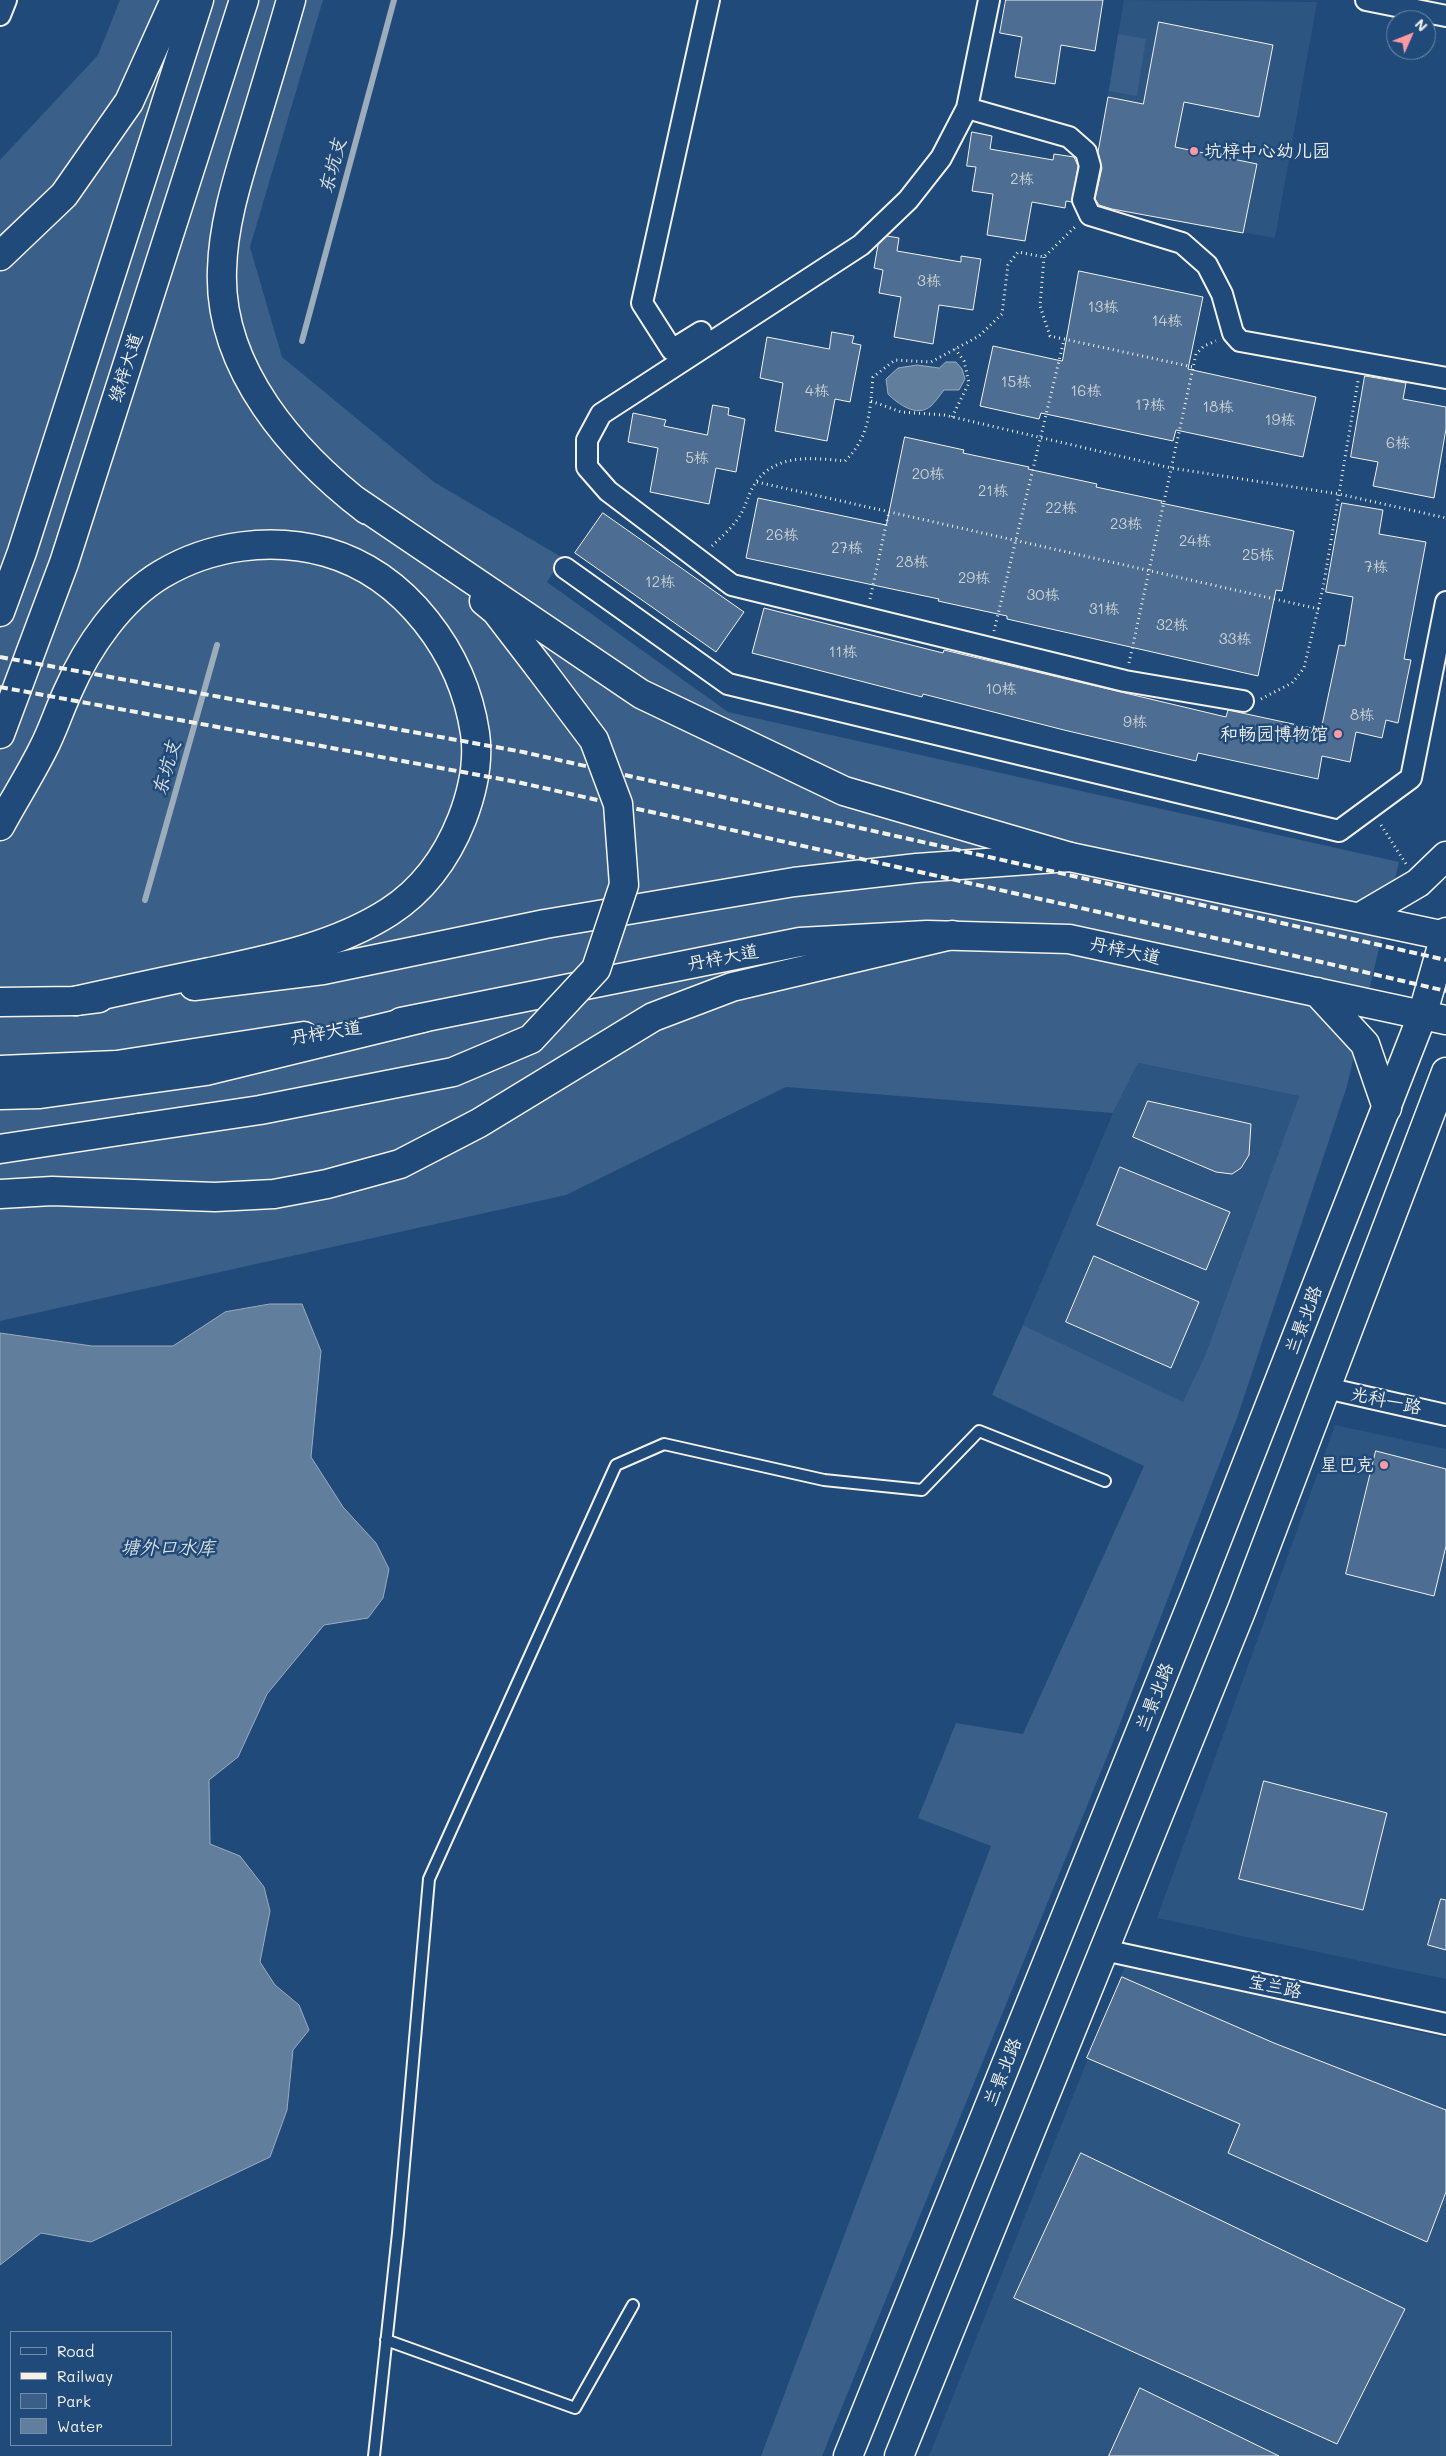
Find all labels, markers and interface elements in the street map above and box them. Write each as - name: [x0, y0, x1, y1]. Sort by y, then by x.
- north arrow: [1386, 10, 1436, 60]
- text: N: [1411, 14, 1432, 35]
- water label: 东坑支: [315, 136, 351, 196]
- place label: 坑梓中心幼儿园: [1204, 140, 1330, 162]
- marker: 坑梓中心幼儿园: [1188, 145, 1200, 157]
- house number: 2栋: [1010, 170, 1034, 188]
- house number: 3栋: [917, 272, 941, 290]
- house number: 13栋: [1088, 298, 1118, 316]
- house number: 14栋: [1152, 312, 1182, 330]
- street label: 绿梓大道: [105, 330, 147, 406]
- house number: 15栋: [1001, 373, 1031, 391]
- house number: 4栋: [805, 382, 829, 400]
- house number: 16栋: [1071, 382, 1101, 400]
- house number: 17栋: [1135, 396, 1165, 414]
- house number: 18栋: [1203, 398, 1233, 416]
- house number: 19栋: [1265, 411, 1295, 429]
- house number: 6栋: [1386, 434, 1410, 452]
- house number: 5栋: [685, 449, 709, 467]
- house number: 20栋: [912, 465, 944, 483]
- house number: 21栋: [978, 482, 1008, 500]
- house number: 22栋: [1045, 499, 1077, 517]
- house number: 23栋: [1110, 515, 1142, 533]
- house number: 26栋: [766, 526, 798, 544]
- house number: 24栋: [1179, 532, 1211, 550]
- house number: 27栋: [831, 539, 863, 557]
- house number: 25栋: [1242, 546, 1274, 564]
- house number: 28栋: [896, 553, 928, 571]
- house number: 7栋: [1364, 558, 1388, 576]
- house number: 29栋: [958, 569, 990, 587]
- house number: 12栋: [645, 573, 675, 591]
- house number: 30栋: [1026, 586, 1060, 604]
- house number: 31栋: [1089, 600, 1119, 618]
- house number: 32栋: [1156, 616, 1188, 634]
- house number: 33栋: [1219, 630, 1251, 648]
- house number: 11栋: [829, 643, 857, 661]
- house number: 10栋: [986, 680, 1016, 698]
- house number: 8栋: [1350, 706, 1374, 724]
- house number: 9栋: [1123, 713, 1147, 731]
- place label: 和畅园博物馆: [1220, 723, 1328, 745]
- marker: 和畅园博物馆: [1332, 728, 1344, 740]
- water label: 东坑支: [148, 737, 186, 799]
- street label: 丹梓大道: [1088, 933, 1162, 969]
- street label: 丹梓大道: [686, 941, 760, 975]
- street label: 丹梓大道: [289, 1017, 363, 1049]
- street label: 兰景北路: [1281, 1283, 1327, 1357]
- street label: 光科一路: [1349, 1383, 1423, 1419]
- place label: 星巴克: [1320, 1454, 1374, 1476]
- marker: 星巴克: [1378, 1459, 1390, 1471]
- water label: 塘外口水库: [121, 1537, 215, 1559]
- street label: 兰景北路: [1132, 1660, 1178, 1734]
- street label: 宝兰路: [1246, 1971, 1304, 2003]
- street label: 兰景北路: [980, 2035, 1026, 2109]
- legend: [10, 2331, 172, 2446]
- text: Road: [57, 2341, 94, 2361]
- text: Railway: [57, 2366, 113, 2386]
- text: Park: [57, 2391, 91, 2411]
- text: Water: [57, 2416, 103, 2436]

